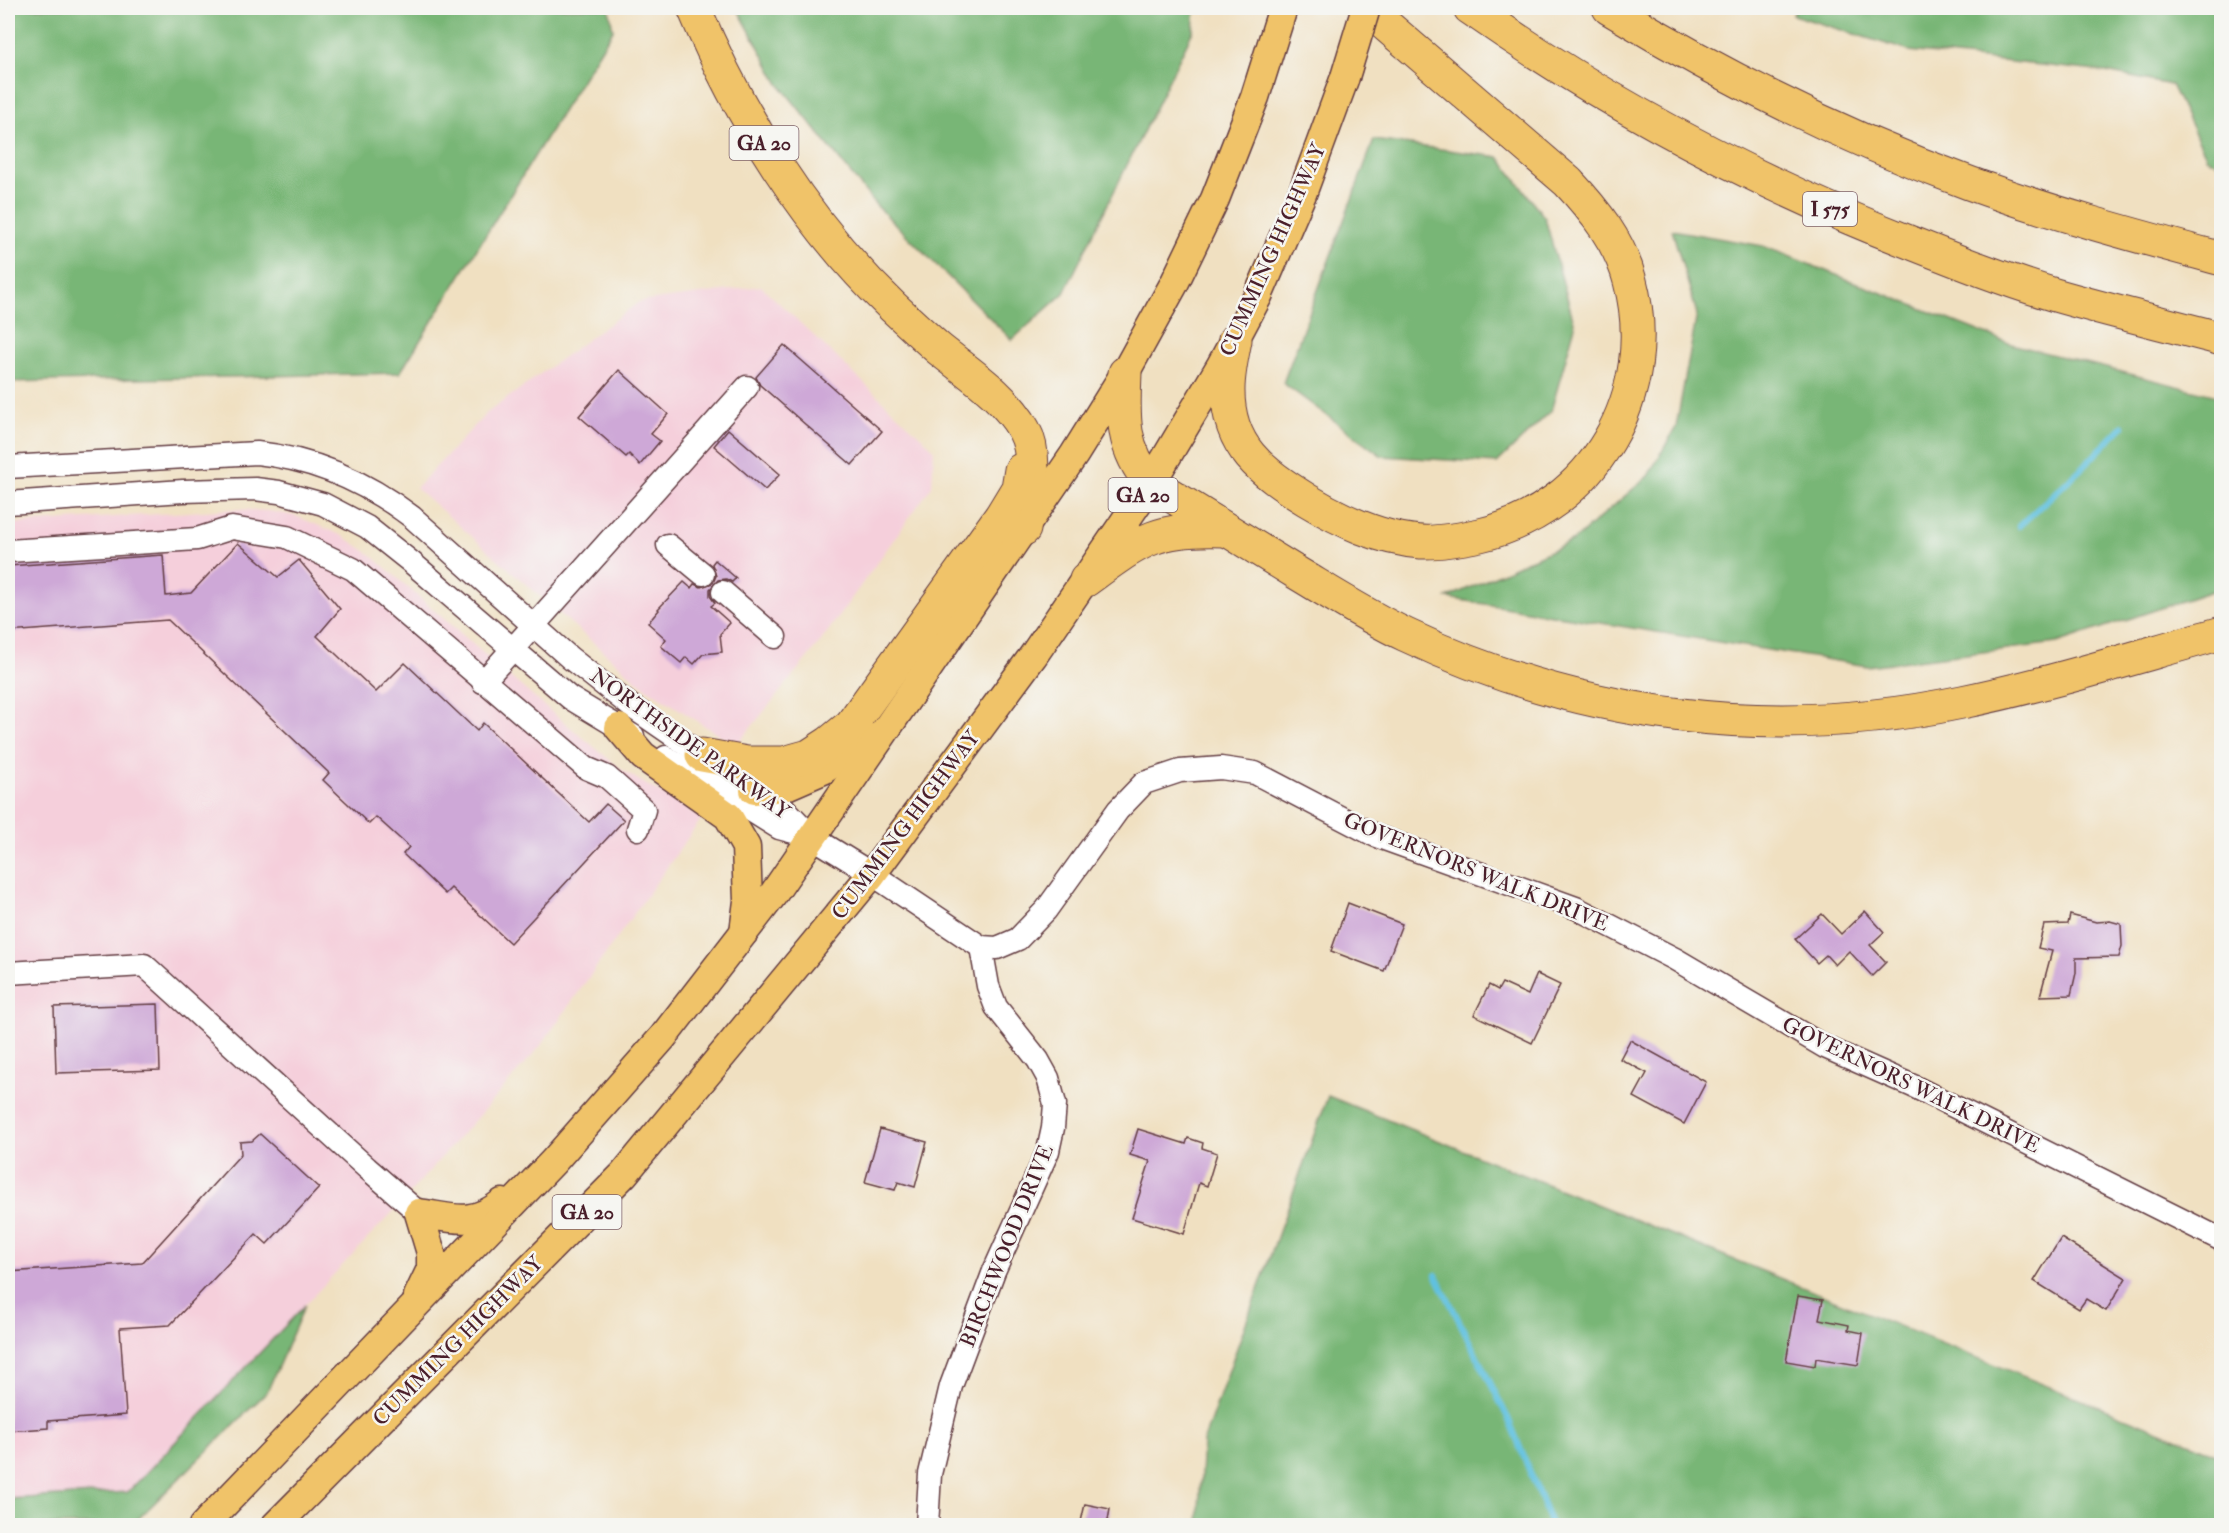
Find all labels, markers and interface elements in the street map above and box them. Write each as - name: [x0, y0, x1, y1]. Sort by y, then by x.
- road number: GA 20: [730, 126, 798, 160]
- street label: CUMMING HIGHWAY: [1214, 139, 1332, 361]
- road number: I 575: [1803, 192, 1857, 226]
- road number: GA 20: [1108, 478, 1178, 512]
- street label: NORTHSIDE PARKWAY: [585, 662, 796, 826]
- street label: CUMMING HIGHWAY: [826, 724, 986, 925]
- street label: GOVERNORS WALK DRIVE: [1339, 806, 1613, 938]
- street label: GOVERNORS WALK DRIVE: [1778, 1011, 2044, 1159]
- street label: BIRCHWOOD DRIVE: [954, 1141, 1060, 1351]
- road number: GA 20: [552, 1195, 622, 1229]
- street label: CUMMING HIGHWAY: [367, 1250, 549, 1432]

